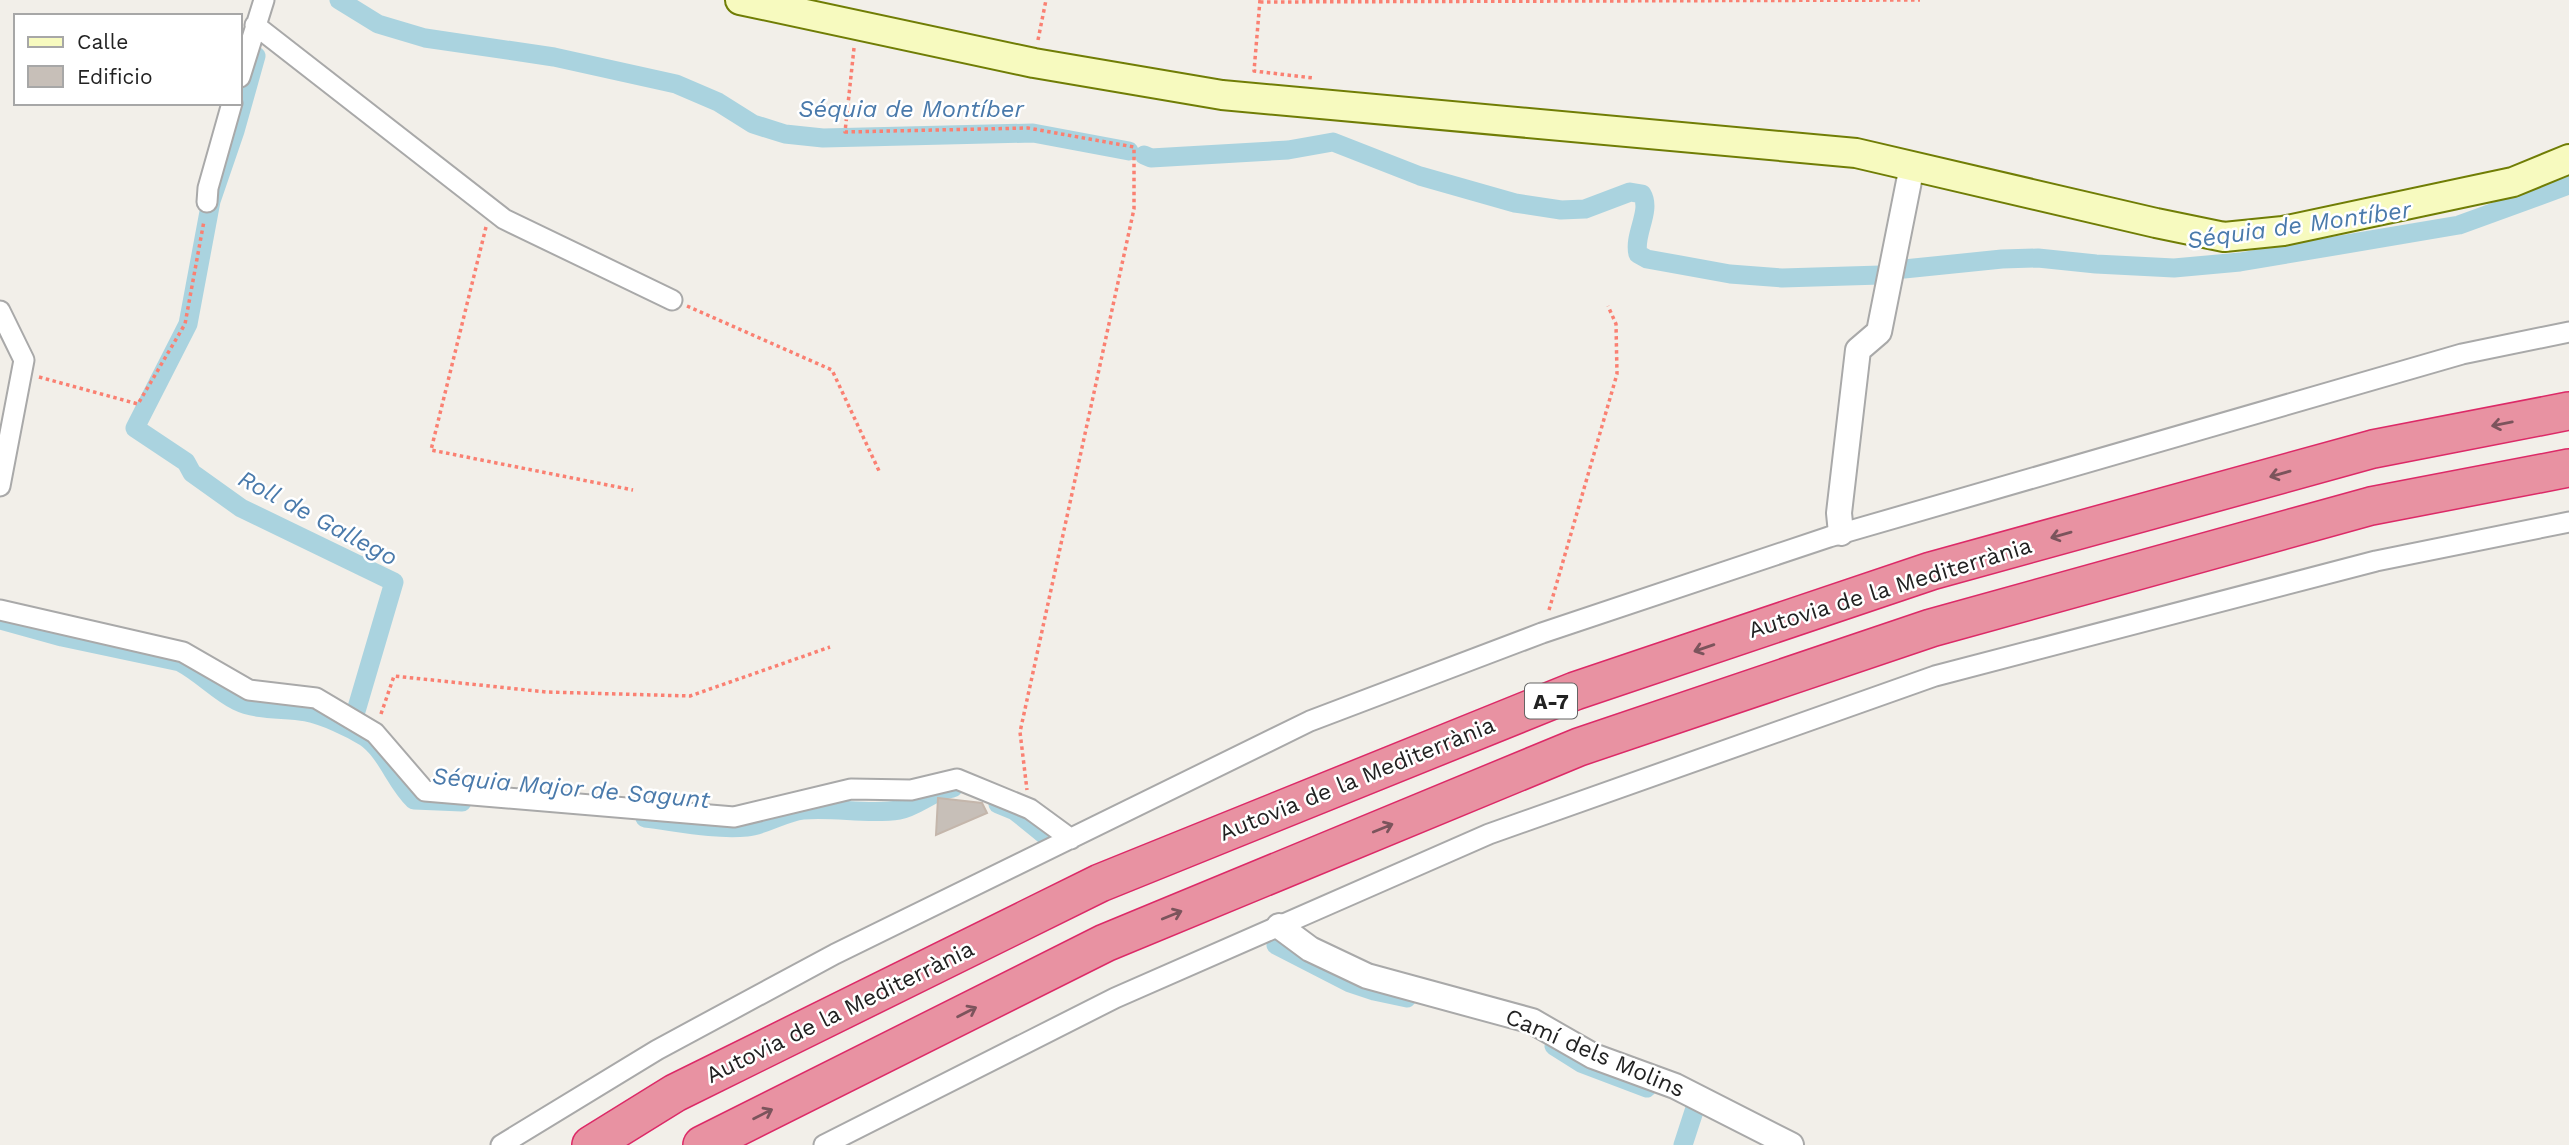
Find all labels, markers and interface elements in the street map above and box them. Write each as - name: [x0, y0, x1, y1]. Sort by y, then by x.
- legend: [14, 14, 242, 105]
- text: Calle: [77, 29, 128, 54]
- text: Edificio: [77, 64, 153, 89]
- water label: Séquia de Montíber: [798, 95, 1026, 123]
- water label: Séquia de Montíber: [2185, 195, 2414, 255]
- one-way arrow: [2491, 418, 2514, 431]
- water label: Roll de Gallego: [234, 464, 402, 572]
- one-way arrow: [2270, 469, 2292, 482]
- one-way arrow: [2050, 530, 2072, 543]
- street label: Autovia de la Mediterrània: [1745, 532, 2035, 644]
- one-way arrow: [1693, 642, 1715, 655]
- road number: A-7: [1525, 684, 1577, 718]
- street label: Autovia de la Mediterrània: [1215, 711, 1499, 847]
- water label: Séquia Major de Sagunt: [431, 762, 712, 814]
- one-way arrow: [1371, 821, 1393, 834]
- one-way arrow: [1161, 908, 1183, 921]
- street label: Autovia de la Mediterrània: [702, 935, 978, 1089]
- street label: Camí dels Molins: [1501, 1003, 1689, 1103]
- one-way arrow: [956, 1005, 977, 1019]
- one-way arrow: [753, 1107, 773, 1121]

